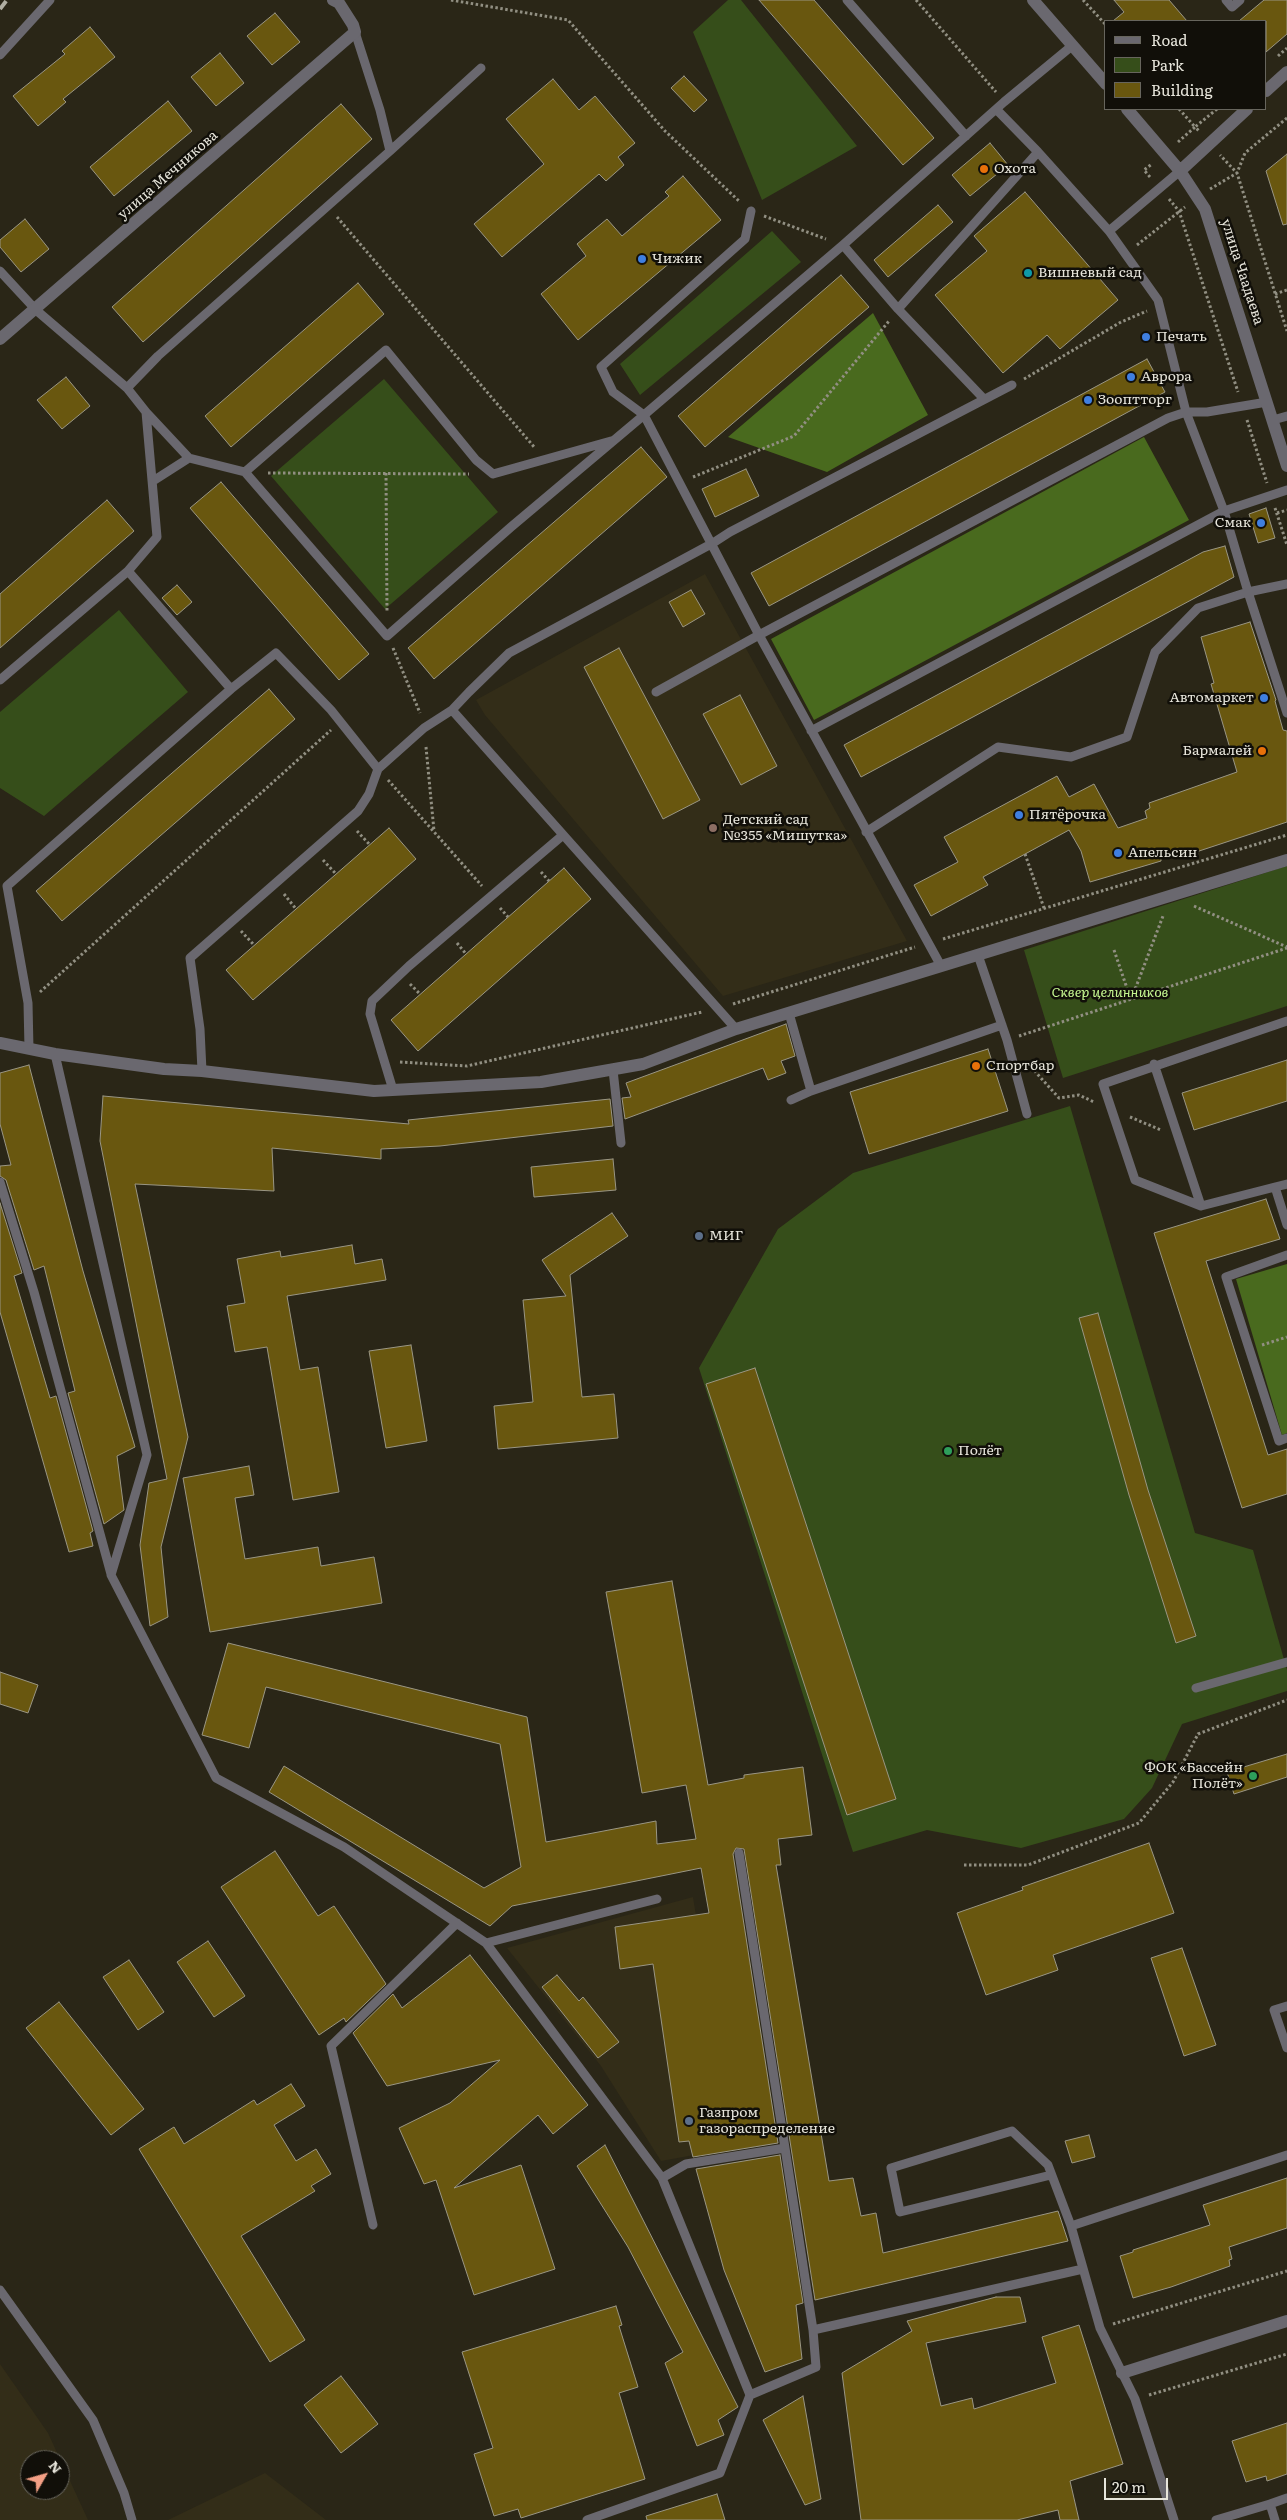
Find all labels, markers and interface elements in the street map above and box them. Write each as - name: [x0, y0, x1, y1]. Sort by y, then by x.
- legend: [1104, 20, 1267, 110]
- text: Road: [1151, 28, 1187, 51]
- text: Park: [1151, 53, 1184, 76]
- text: Building: [1151, 78, 1213, 101]
- street label: улица Мечникова: [115, 127, 221, 223]
- place label: Охота: [994, 161, 1036, 177]
- marker: Охота: [978, 163, 990, 175]
- street label: улица Чаадаева: [1217, 217, 1267, 327]
- place label: Чижик: [652, 251, 702, 267]
- marker: Чижик: [636, 253, 648, 265]
- place label: Вишневый сад: [1038, 265, 1142, 281]
- marker: Вишневый сад: [1022, 267, 1034, 279]
- place label: Печать: [1156, 329, 1207, 345]
- marker: Печать: [1140, 331, 1152, 343]
- place label: Аврора: [1141, 369, 1192, 385]
- marker: Аврора: [1125, 371, 1137, 383]
- place label: Зооптторг: [1098, 392, 1172, 408]
- marker: Зооптторг: [1082, 394, 1094, 406]
- place label: Смак: [1215, 515, 1251, 531]
- marker: Смак: [1255, 517, 1267, 529]
- place label: Автомаркет: [1169, 690, 1254, 706]
- marker: Автомаркет: [1258, 692, 1270, 704]
- place label: Бармалей: [1183, 743, 1252, 759]
- marker: Бармалей: [1256, 745, 1268, 757]
- place label: Пятёрочка: [1029, 807, 1106, 823]
- marker: Пятёрочка: [1013, 809, 1025, 821]
- place label: Детский сад №355 «Мишутка»: [723, 812, 847, 844]
- marker: Детский сад №355 «Мишутка»: [707, 822, 719, 834]
- place label: Апельсин: [1128, 845, 1197, 861]
- marker: Апельсин: [1112, 847, 1124, 859]
- park label: Сквер целинников: [1052, 985, 1168, 1001]
- place label: Спортбар: [986, 1058, 1054, 1074]
- marker: Спортбар: [970, 1060, 982, 1072]
- place label: МИГ: [709, 1228, 743, 1244]
- marker: МИГ: [693, 1230, 705, 1242]
- place label: Полёт: [958, 1443, 1002, 1459]
- marker: Полёт: [942, 1445, 954, 1457]
- place label: ФОК «Бассейн Полёт»: [1144, 1760, 1243, 1792]
- marker: ФОК «Бассейн Полёт»: [1247, 1770, 1259, 1782]
- place label: Газпром газораспределение: [699, 2105, 835, 2138]
- marker: Газпром газораспределение: [683, 2115, 695, 2127]
- north arrow: [20, 2450, 70, 2500]
- text: N: [45, 2456, 68, 2477]
- scale bar: [1107, 2468, 1171, 2500]
- text: 20 m: [1112, 2475, 1146, 2498]

